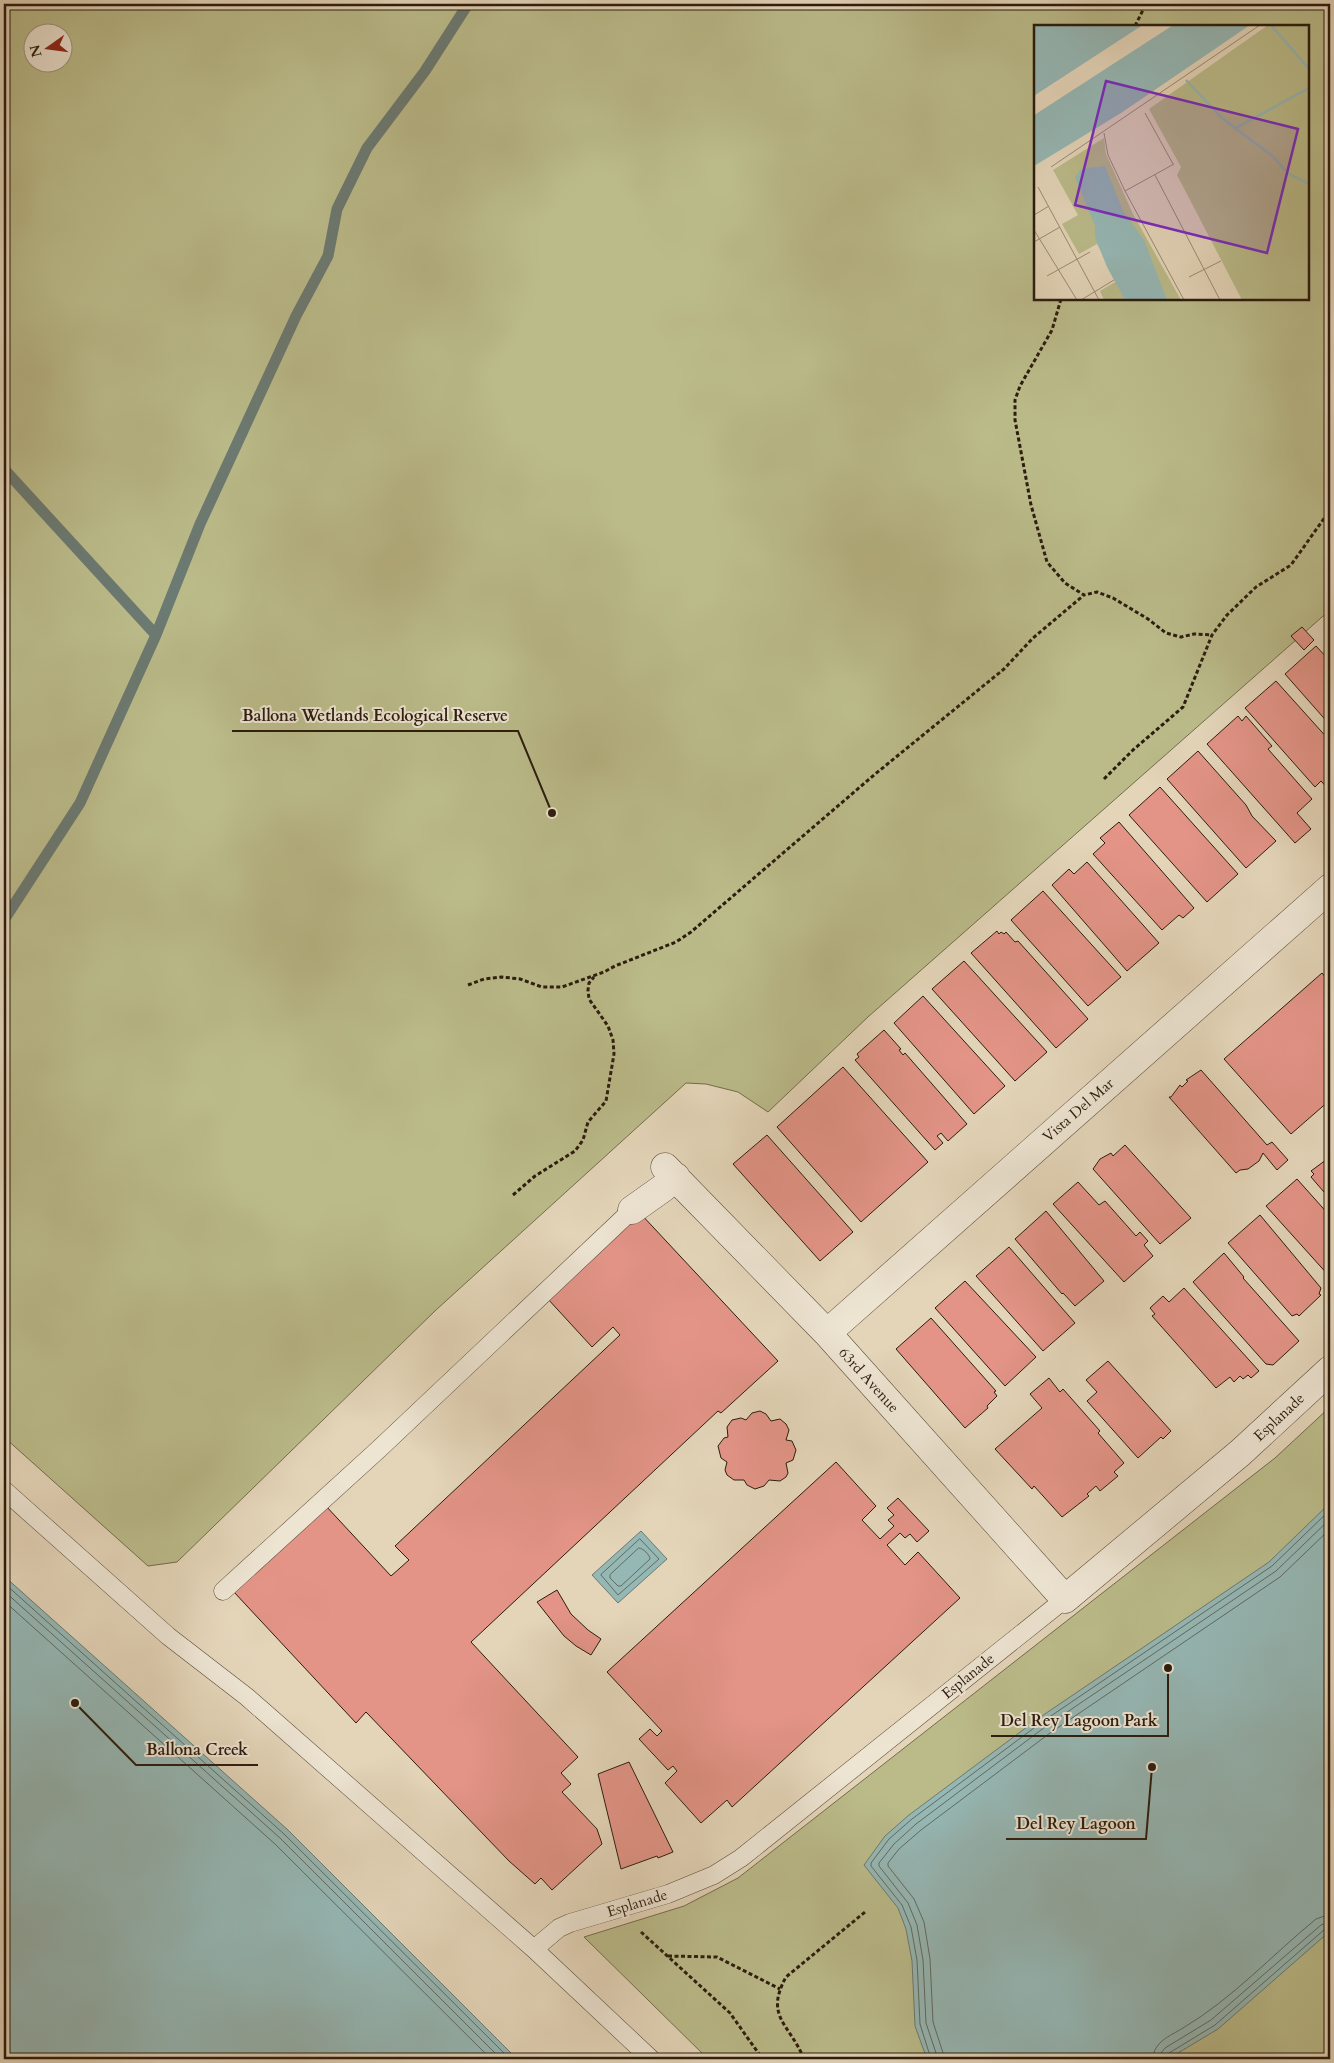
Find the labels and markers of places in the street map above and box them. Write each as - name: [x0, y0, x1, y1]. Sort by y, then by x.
- callout: Ballona Wetlands Ecological Reserve: [232, 700, 518, 731]
- callout: Del Rey Lagoon Park: [991, 1705, 1168, 1736]
- callout: Ballona Creek: [136, 1734, 258, 1765]
- callout: Del Rey Lagoon: [1006, 1808, 1146, 1839]

